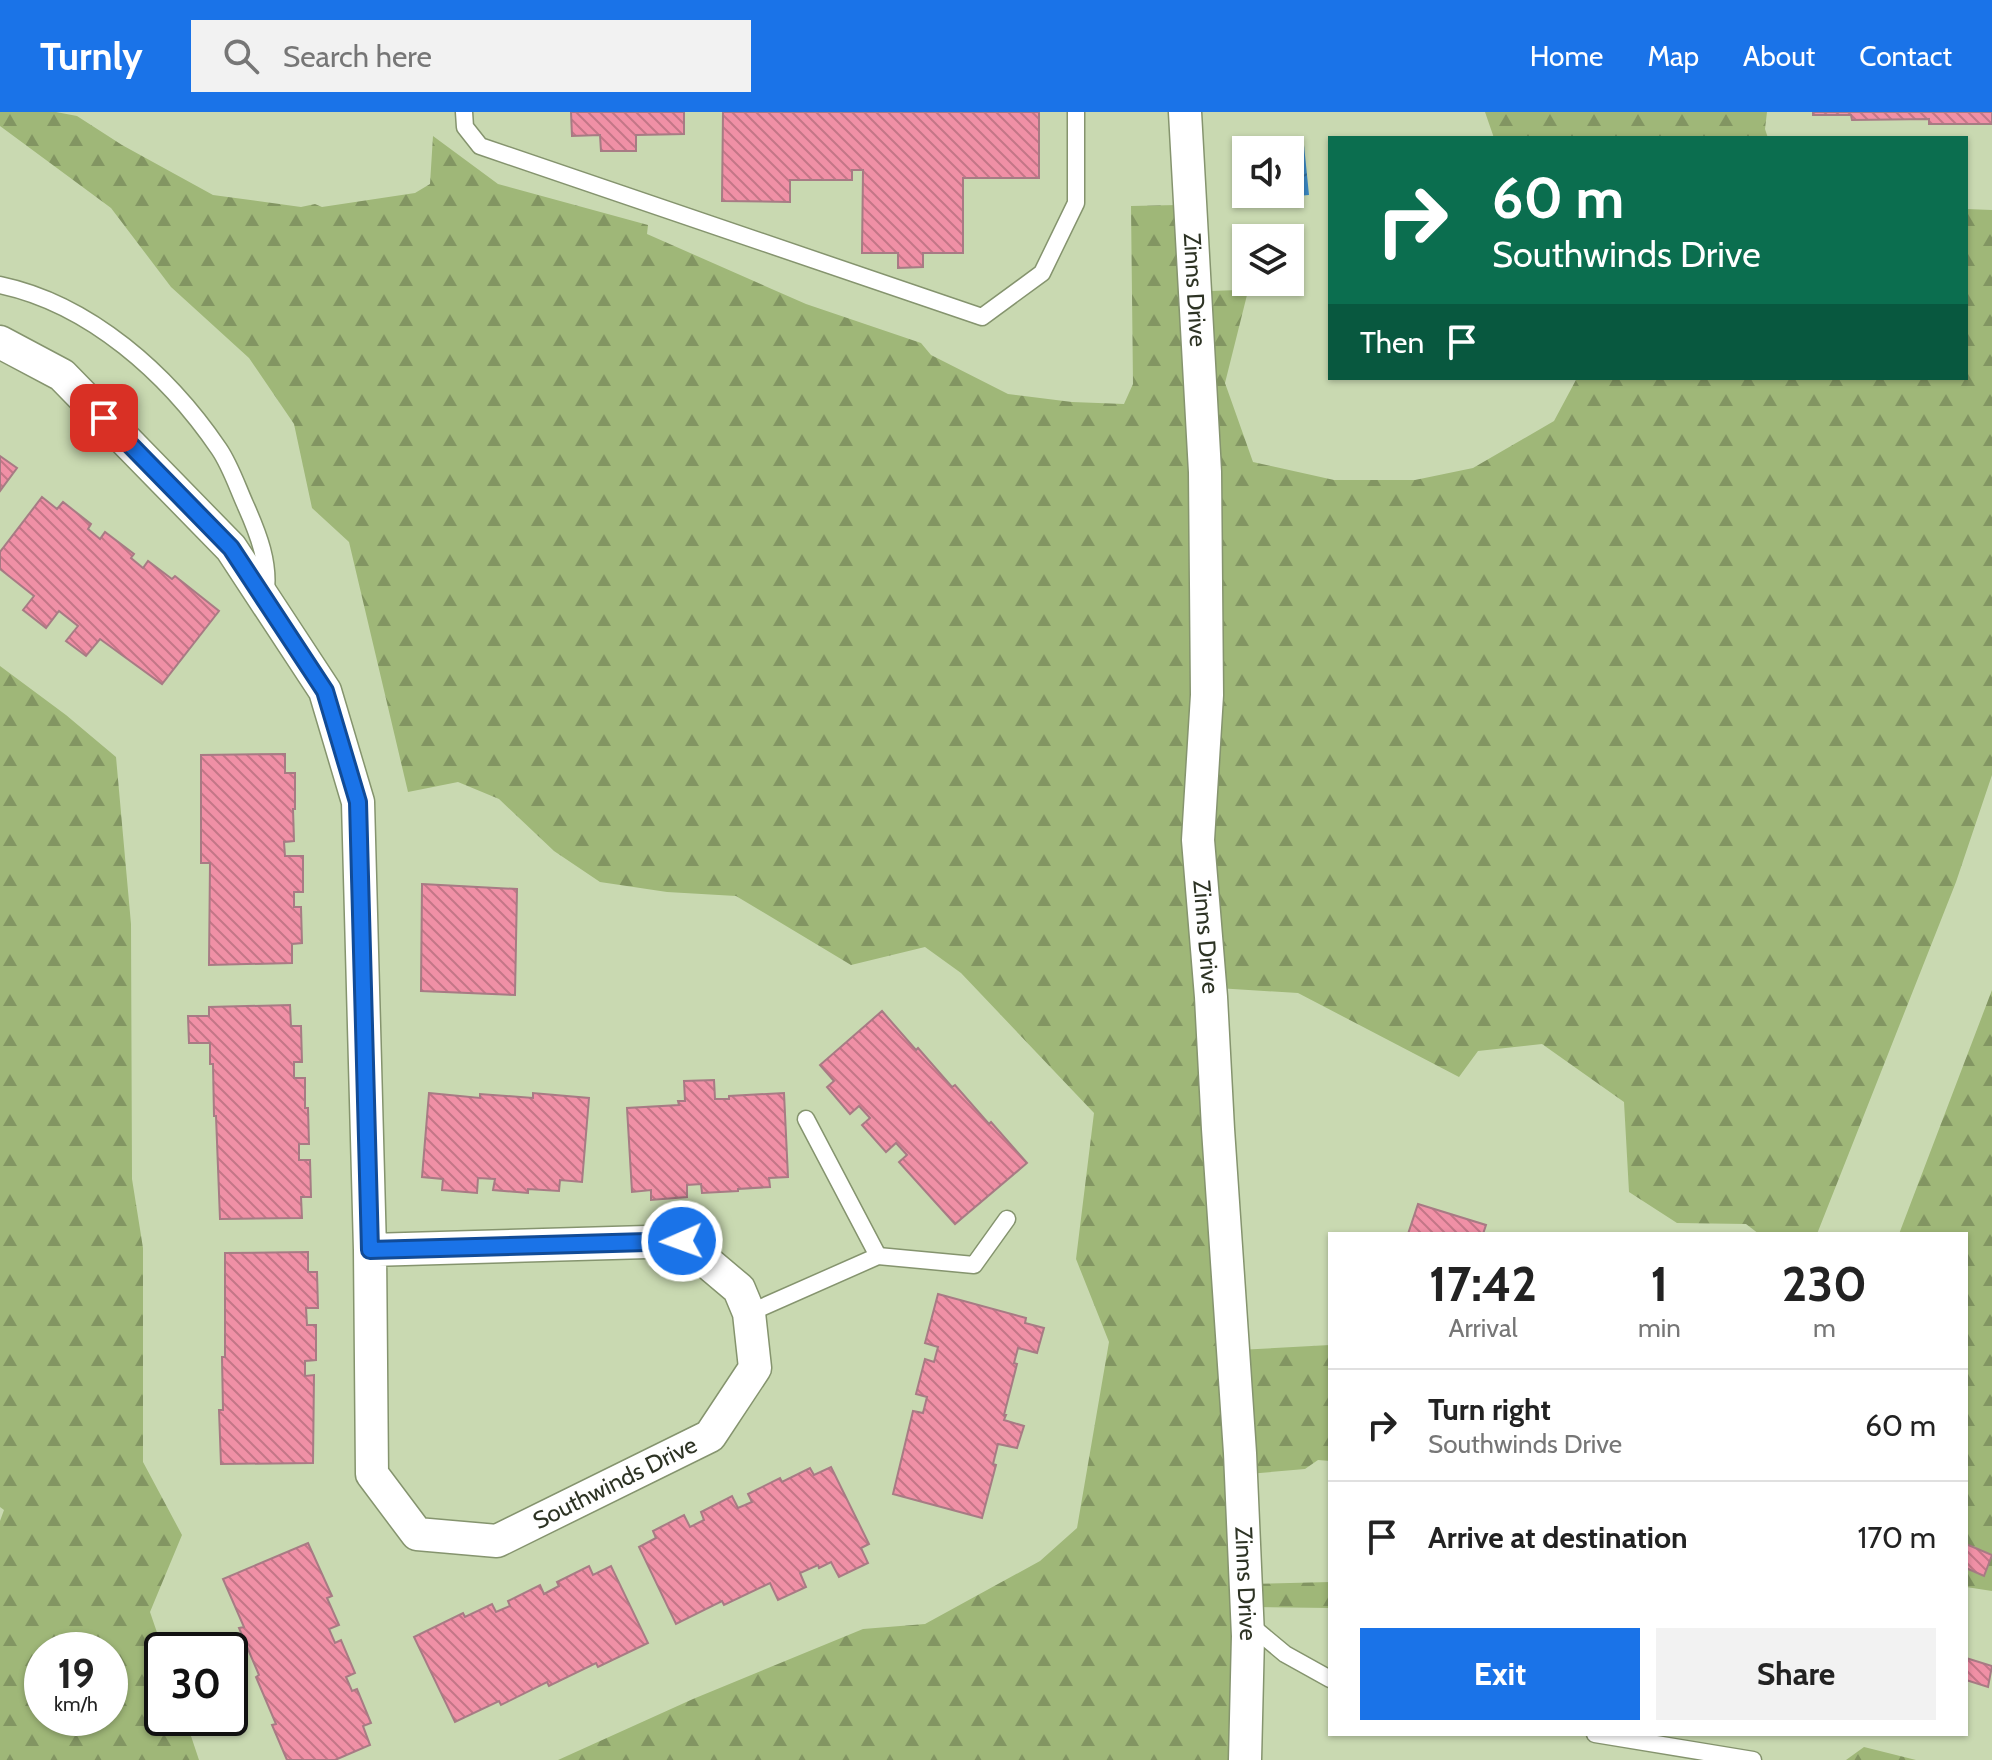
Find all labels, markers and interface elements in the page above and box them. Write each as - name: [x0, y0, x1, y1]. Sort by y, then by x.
- search box: [191, 20, 751, 92]
- text: Turnly: [40, 33, 143, 80]
- icon: search: [219, 34, 263, 78]
- text: Search here: [283, 38, 432, 75]
- text: Home: [1530, 39, 1603, 73]
- text: Map: [1647, 39, 1699, 73]
- text: About: [1743, 39, 1815, 73]
- text: Contact: [1859, 39, 1952, 73]
- map controls: [1232, 136, 1304, 296]
- button: sound: [1232, 136, 1304, 208]
- text: 60 m: [1492, 164, 1624, 232]
- icon: right: [1360, 168, 1464, 272]
- button: layers: [1232, 224, 1304, 296]
- street label: Zinns Drive: [1178, 232, 1213, 348]
- text: Southwinds Drive: [1492, 232, 1761, 276]
- icon: arrive: [1440, 320, 1484, 364]
- text: Then: [1360, 324, 1424, 361]
- pin: [70, 384, 138, 452]
- icon: arrive: [82, 396, 126, 440]
- street label: Zinns Drive: [1187, 879, 1226, 995]
- position arrow: [640, 1199, 724, 1283]
- text: 17:42: [1429, 1255, 1537, 1313]
- text: 1: [1651, 1255, 1668, 1313]
- text: 230: [1782, 1255, 1867, 1313]
- text: Arrival: [1448, 1312, 1518, 1344]
- text: min: [1638, 1312, 1681, 1344]
- text: m: [1813, 1312, 1836, 1344]
- text: Turn right: [1428, 1391, 1551, 1428]
- icon: right: [1360, 1403, 1404, 1447]
- text: 60 m: [1865, 1407, 1936, 1444]
- text: Southwinds Drive: [1428, 1428, 1622, 1460]
- street label: Southwinds Drive: [528, 1430, 702, 1535]
- icon: arrive: [1360, 1515, 1404, 1559]
- text: Arrive at destination: [1428, 1519, 1688, 1556]
- text: 170 m: [1857, 1519, 1936, 1556]
- street label: Zinns Drive: [1229, 1526, 1263, 1641]
- button: Exit: [1360, 1628, 1640, 1720]
- button: Share: [1656, 1628, 1936, 1720]
- speed limit sign: 30: [144, 1632, 248, 1736]
- text: 19: [57, 1649, 95, 1698]
- text: km/h: [54, 1692, 98, 1716]

